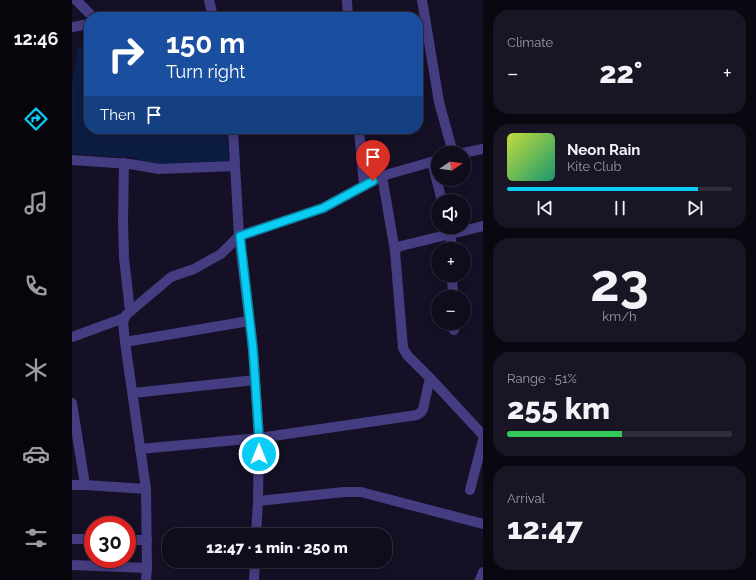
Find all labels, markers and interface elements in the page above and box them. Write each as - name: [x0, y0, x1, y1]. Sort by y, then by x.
- text: 150 m: [166, 27, 245, 60]
- text: 12:46: [14, 28, 58, 49]
- icon: right: [100, 28, 152, 80]
- text: Climate: [507, 35, 553, 50]
- text: 22°: [599, 55, 643, 90]
- text: −: [507, 60, 519, 86]
- text: +: [723, 60, 732, 86]
- text: Turn right: [166, 61, 245, 82]
- icon: arrive: [143, 104, 165, 126]
- icon: directions: [22, 105, 50, 133]
- text: Then: [100, 106, 135, 124]
- pin: [356, 140, 390, 181]
- text: Neon Rain: [567, 141, 640, 159]
- icon: arrive: [362, 146, 384, 168]
- north arrow: [431, 146, 471, 186]
- map controls: [431, 146, 471, 330]
- text: Kite Club: [567, 159, 622, 174]
- icon: music: [22, 189, 50, 217]
- button: sound: [431, 194, 471, 234]
- icon: previous: [534, 197, 556, 219]
- icon: pause: [609, 197, 631, 219]
- icon: next: [684, 197, 706, 219]
- button: +: [431, 242, 471, 282]
- text: 23: [590, 252, 649, 313]
- icon: phone: [22, 272, 50, 300]
- button: −: [431, 290, 471, 330]
- text: km/h: [602, 309, 637, 324]
- icon: climate: [22, 356, 50, 384]
- text: Range · 51%: [507, 371, 577, 386]
- text: 255 km: [507, 391, 610, 426]
- position arrow: [238, 433, 280, 475]
- icon: car: [22, 440, 50, 468]
- text: Arrival: [507, 491, 545, 506]
- text: 12:47: [507, 511, 583, 546]
- speed limit sign: 30: [84, 516, 136, 568]
- icon: filters: [22, 524, 50, 552]
- text: 12:47 · 1 min · 250 m: [206, 539, 348, 557]

